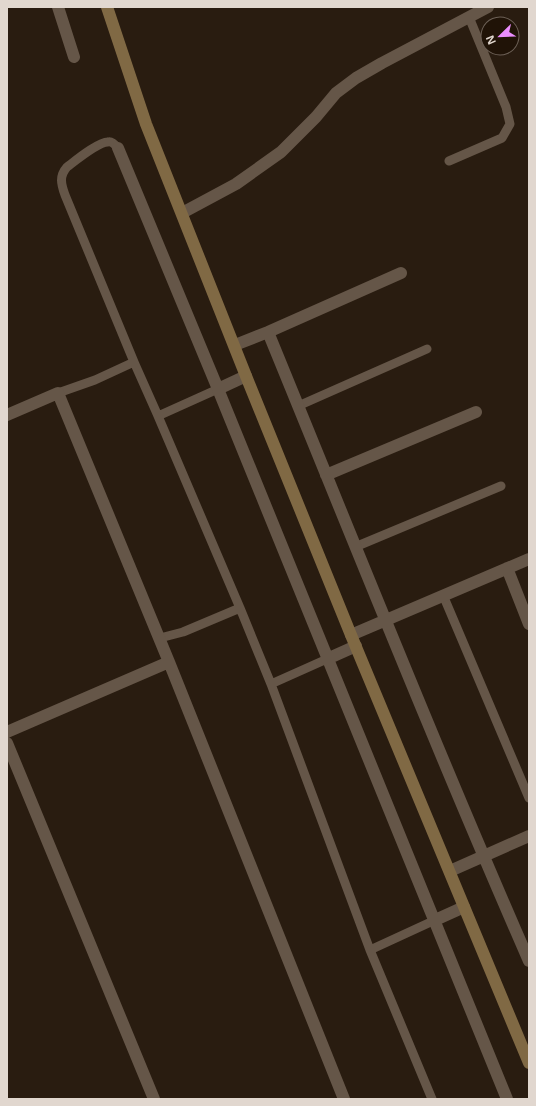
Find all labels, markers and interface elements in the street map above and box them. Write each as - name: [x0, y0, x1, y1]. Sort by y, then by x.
- north arrow: [480, 16, 520, 56]
- text: N: [482, 33, 499, 47]

